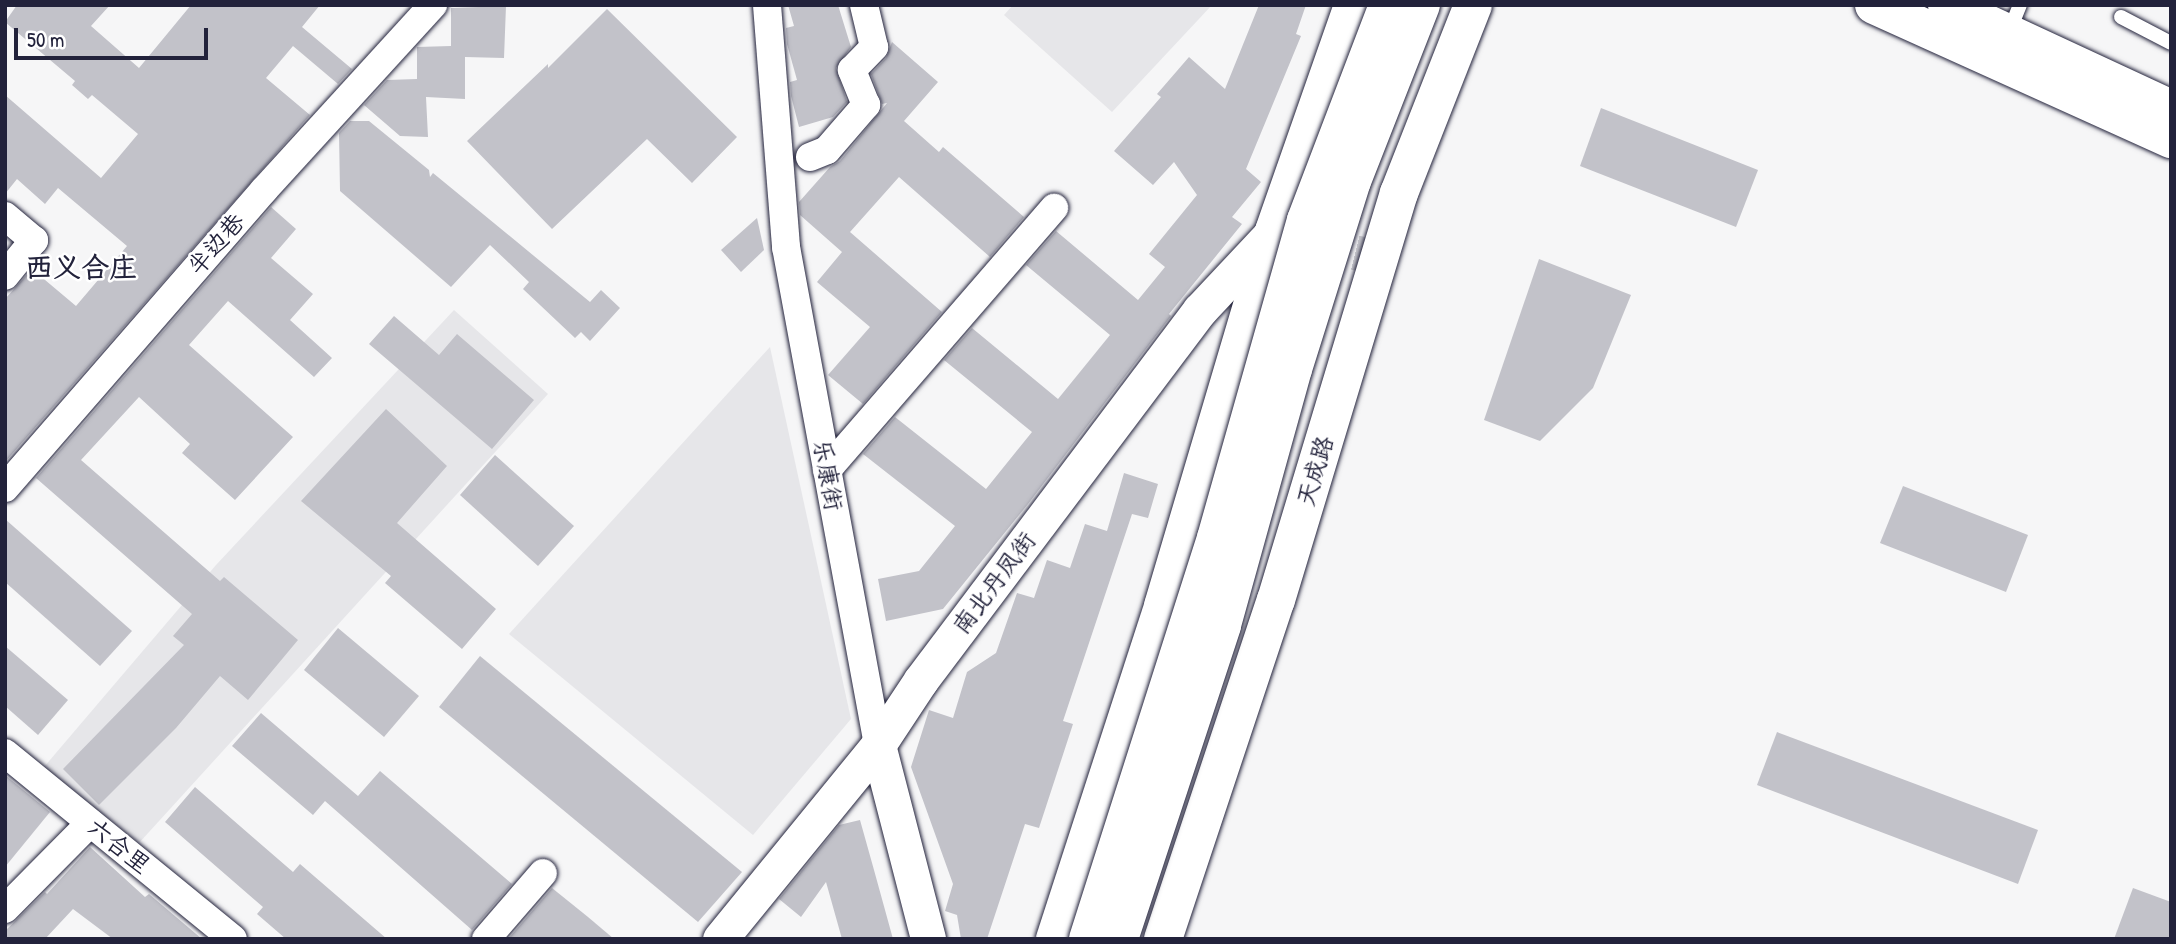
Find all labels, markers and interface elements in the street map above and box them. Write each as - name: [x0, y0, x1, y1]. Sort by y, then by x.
- scale bar: [18, 14, 212, 58]
- text: 50 m: [27, 25, 64, 54]
- street label: 半边巷: [182, 207, 250, 281]
- district label: 西义合庄: [25, 250, 137, 284]
- street label: 天成路: [1291, 432, 1339, 510]
- street label: 乐康街: [808, 437, 848, 513]
- street label: 南北丹凤街: [946, 526, 1042, 640]
- street label: 六合里: [82, 812, 156, 880]

